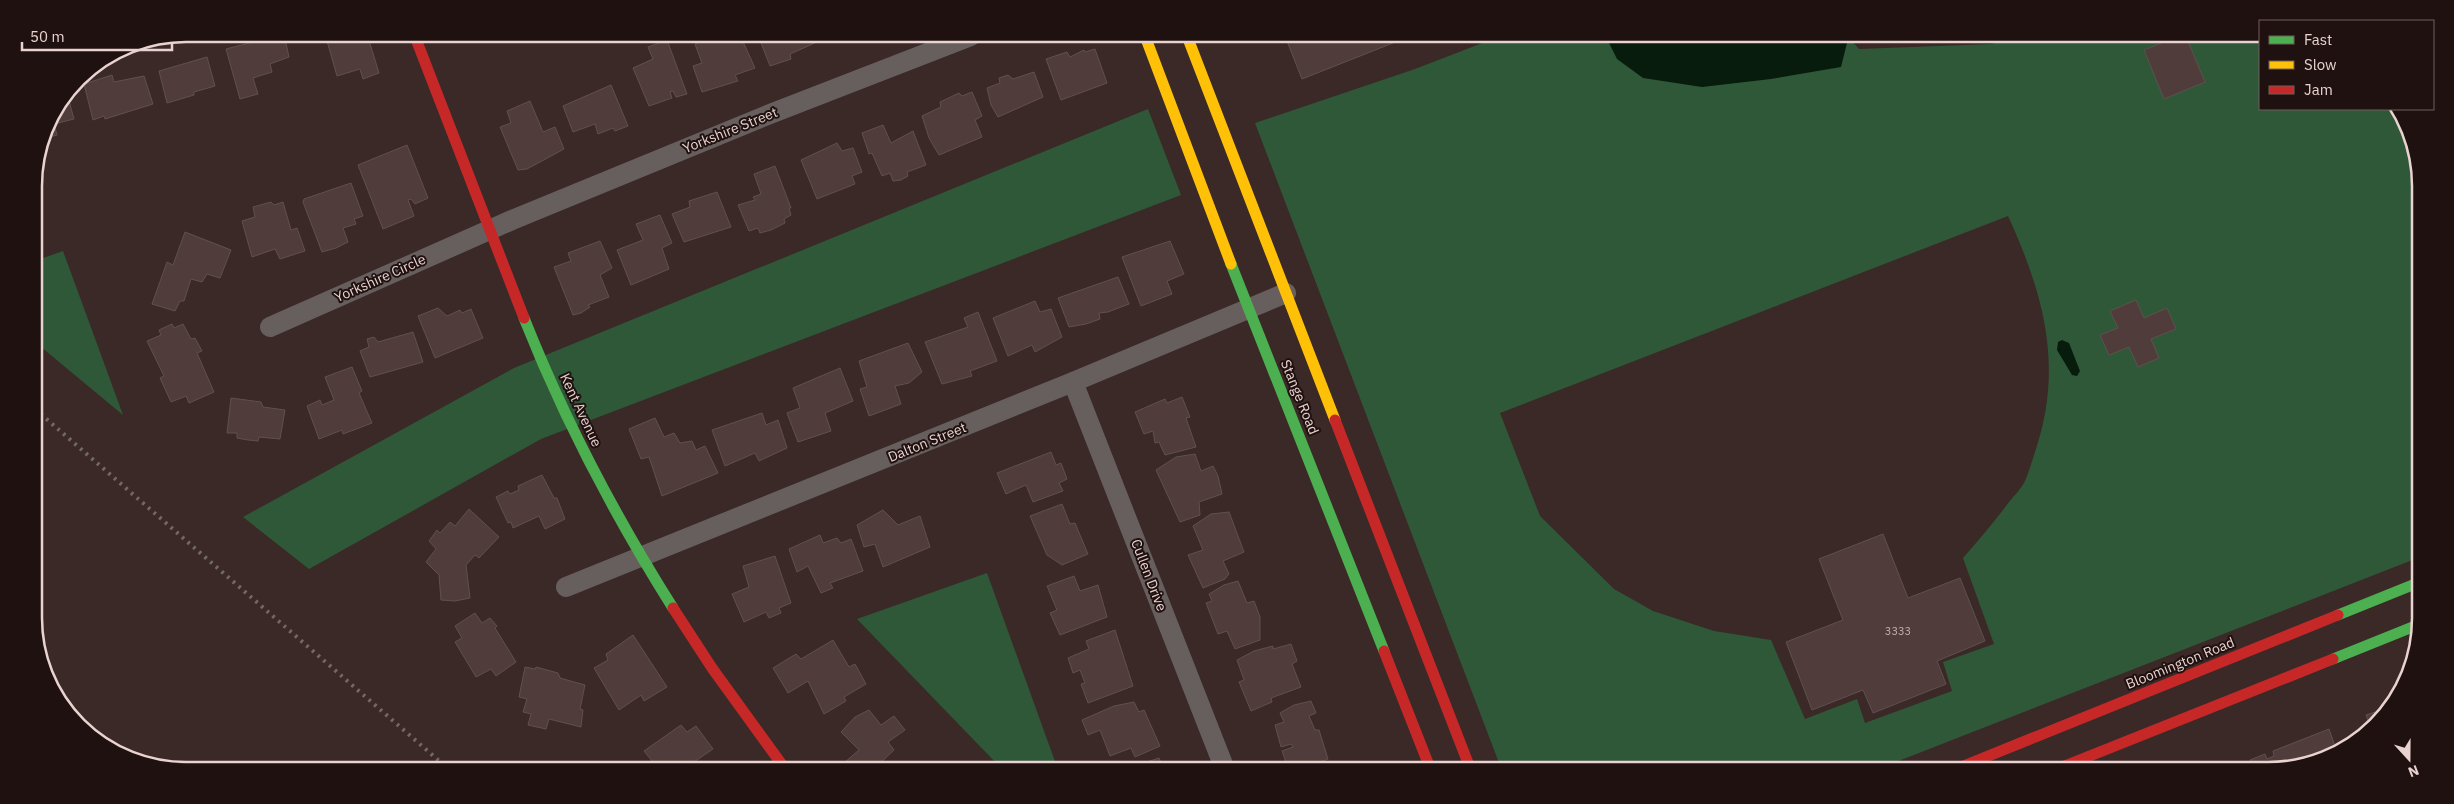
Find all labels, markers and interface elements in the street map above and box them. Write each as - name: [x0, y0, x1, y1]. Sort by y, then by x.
- scale bar: [22, 20, 172, 52]
- legend: [2259, 20, 2434, 110]
- text: 50 m: [30, 27, 65, 46]
- text: Fast: [2304, 30, 2332, 49]
- text: Slow: [2304, 55, 2337, 74]
- text: Jam: [2304, 80, 2333, 99]
- street label: Yorkshire Street: [680, 103, 780, 157]
- street label: Yorkshire Circle: [332, 250, 429, 306]
- street label: Stange Road: [1277, 357, 1323, 437]
- street label: Kent Avenue: [556, 370, 606, 450]
- street label: Dalton Street: [885, 418, 969, 466]
- street label: Cullen Drive: [1127, 536, 1171, 614]
- house number: 3333: [1885, 624, 1911, 638]
- street label: Bloomington Road: [2123, 633, 2237, 693]
- north arrow: [2384, 734, 2434, 784]
- text: N: [2406, 761, 2422, 781]

